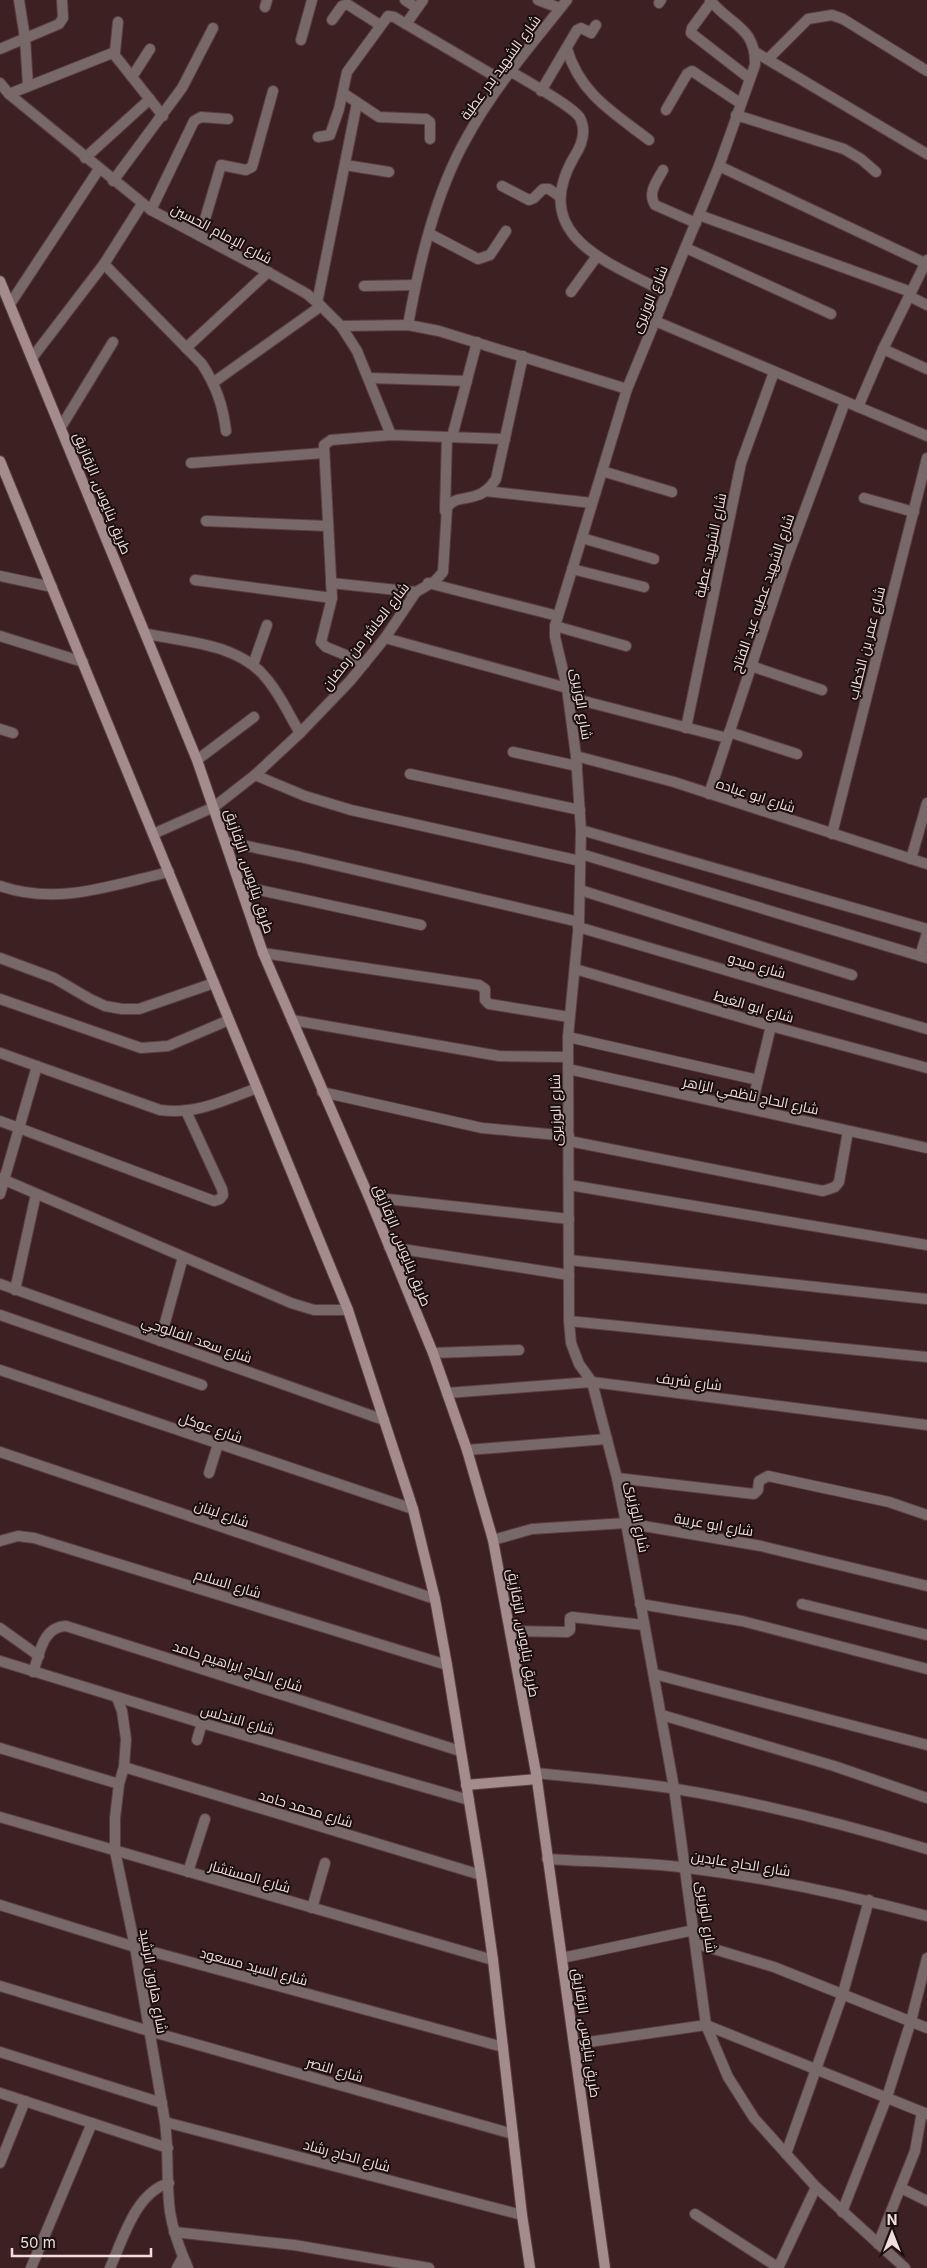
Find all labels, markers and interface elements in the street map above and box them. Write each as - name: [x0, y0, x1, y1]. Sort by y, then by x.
- street label: شارع الشهيد بدر عطية: [456, 11, 545, 123]
- street label: شارع الإمام الحسين: [168, 199, 275, 268]
- street label: شارع الوزيرى: [627, 263, 672, 336]
- street label: طريق بنايوس, الزقازيق: [70, 429, 135, 557]
- street label: شارع الشهيد عطية: [691, 491, 730, 599]
- street label: شارع الشهيد عطيه عبد الفتاح: [727, 511, 798, 675]
- street label: شارع العاشر من رمضان: [318, 579, 413, 694]
- street label: شارع عمر بن الخطاب: [844, 585, 889, 702]
- street label: شارع الوزيرى: [567, 667, 596, 741]
- street label: شارع ابو عباده: [714, 774, 798, 817]
- street label: طريق بنايوس, الزقازيق: [221, 806, 278, 936]
- street label: شارع ميدو: [726, 949, 788, 982]
- street label: شارع ابو الغيط: [712, 986, 796, 1026]
- street label: شارع الحاج ناظمي الزاهر: [680, 1072, 820, 1122]
- street label: شارع الوزيرى: [546, 1074, 565, 1146]
- street label: طريق بنايوس, الزقازيق: [370, 1181, 435, 1309]
- street label: شارع سعد الفالوجي: [138, 1312, 254, 1370]
- street label: شارع شريف: [655, 1369, 723, 1394]
- street label: شارع عوكل: [177, 1408, 245, 1447]
- street label: شارع الوزيرى: [622, 1480, 653, 1554]
- street label: شارع لبنان: [192, 1496, 252, 1531]
- street label: شارع ابو عريبة: [673, 1509, 755, 1540]
- street label: شارع السلام: [192, 1565, 263, 1603]
- street label: طريق بنايوس, الزقازيق: [503, 1567, 544, 1699]
- street label: شارع الحاج ابراهيم حامد: [170, 1637, 305, 1697]
- street label: شارع الاندلس: [199, 1700, 277, 1739]
- street label: شارع محمد حامد: [256, 1786, 355, 1831]
- street label: شارع الحاج عابدين: [690, 1847, 792, 1880]
- street label: شارع المستشار: [206, 1856, 293, 1897]
- street label: شارع الوزيرى: [693, 1880, 720, 1954]
- street label: شارع هارون الرشيد: [135, 1927, 172, 2035]
- street label: شارع السيد مسعود: [198, 1943, 310, 1990]
- street label: طريق بنايوس, الزقازيق: [569, 1967, 604, 2099]
- street label: شارع النصر: [303, 2052, 365, 2086]
- street label: شارع الحاج رشاد: [301, 2135, 392, 2176]
- north arrow: [867, 2208, 917, 2258]
- text: N: [887, 2211, 897, 2228]
- scale bar: [12, 2226, 151, 2258]
- text: 50 m: [20, 2233, 56, 2252]

